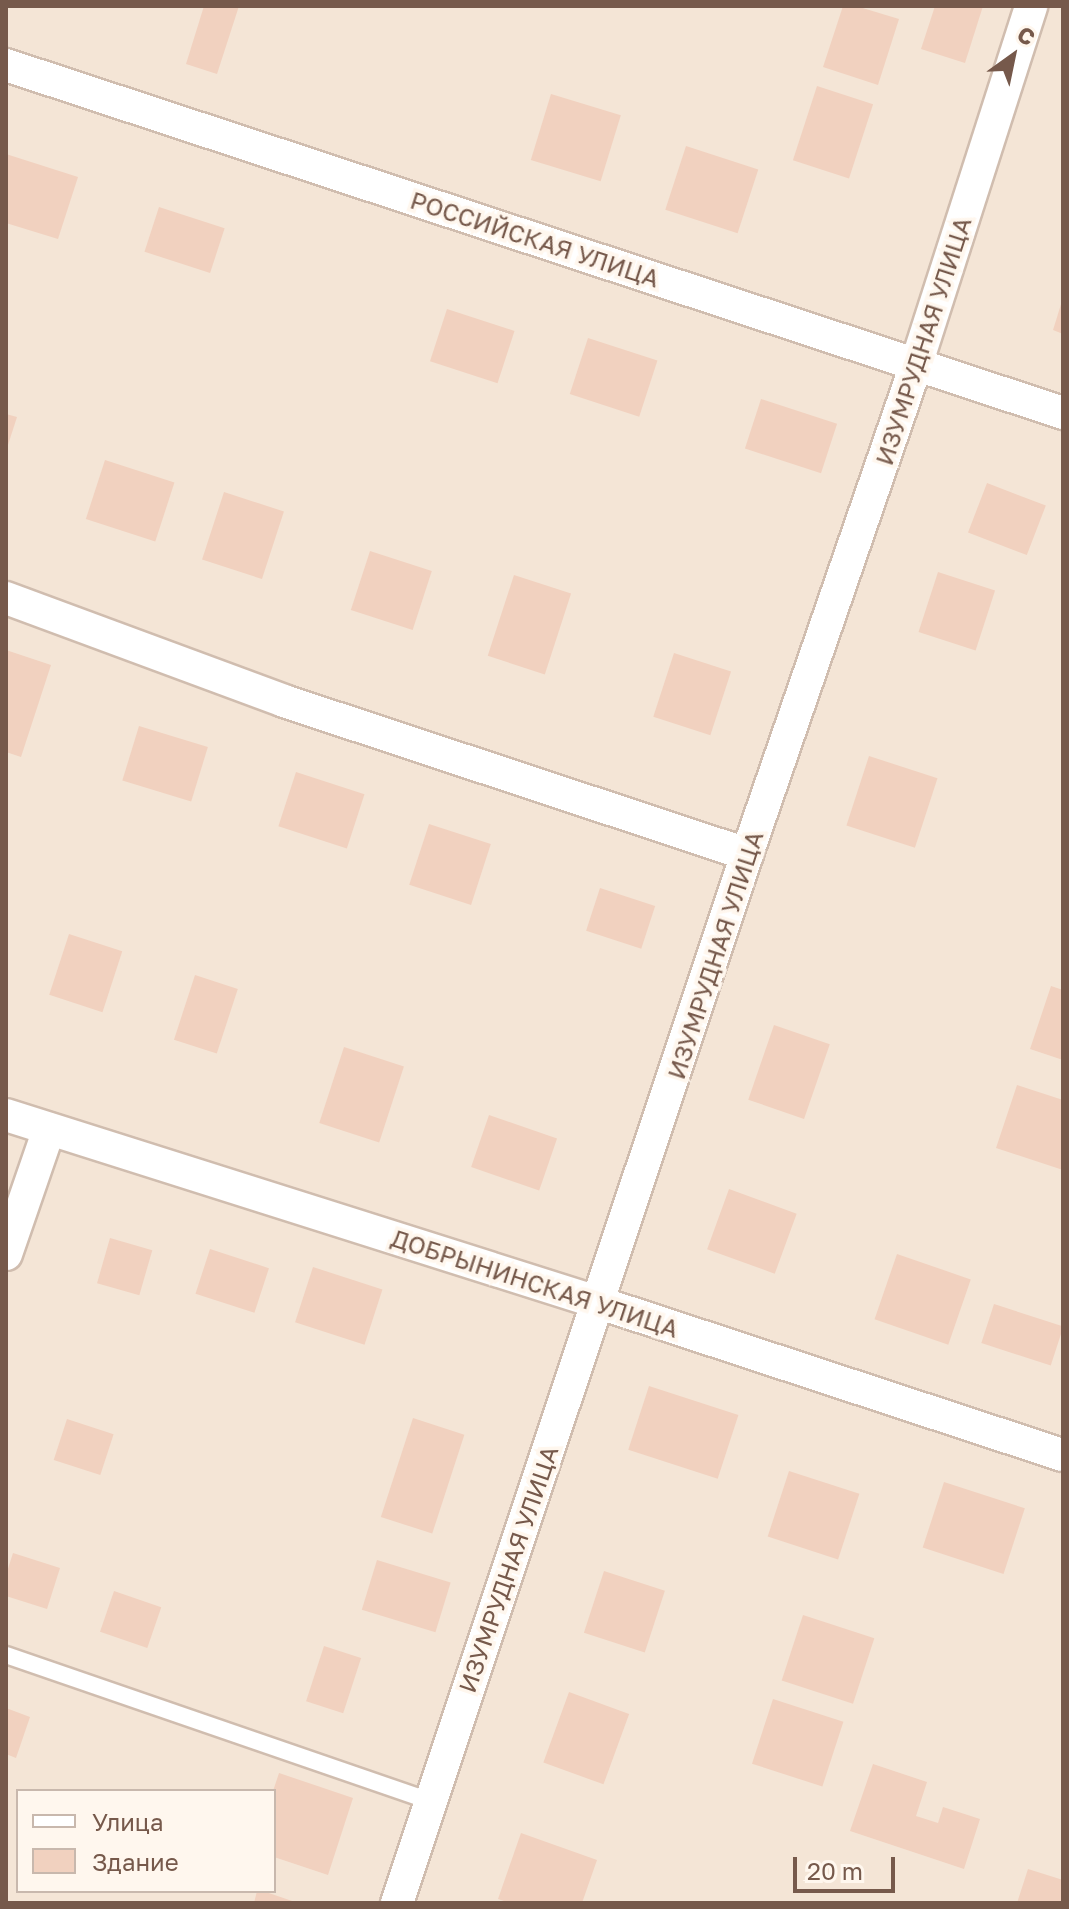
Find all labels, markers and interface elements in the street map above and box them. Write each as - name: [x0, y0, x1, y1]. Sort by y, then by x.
- north arrow: [973, 16, 1053, 96]
- text: С: [1012, 20, 1040, 51]
- street label: РОССИЙСКАЯ УЛИЦА: [407, 185, 663, 293]
- street label: ИЗУМРУДНАЯ УЛИЦА: [869, 213, 977, 469]
- street label: ИЗУМРУДНАЯ УЛИЦА: [661, 827, 769, 1083]
- street label: ДОБРЫНИНСКАЯ УЛИЦА: [388, 1223, 682, 1343]
- street label: ИЗУМРУДНАЯ УЛИЦА: [452, 1442, 564, 1696]
- legend: [16, 1789, 276, 1893]
- text: Улица: [92, 1807, 164, 1836]
- scale bar: [797, 1841, 899, 1891]
- text: Здание: [92, 1847, 179, 1876]
- text: 20 m: [807, 1856, 863, 1885]

